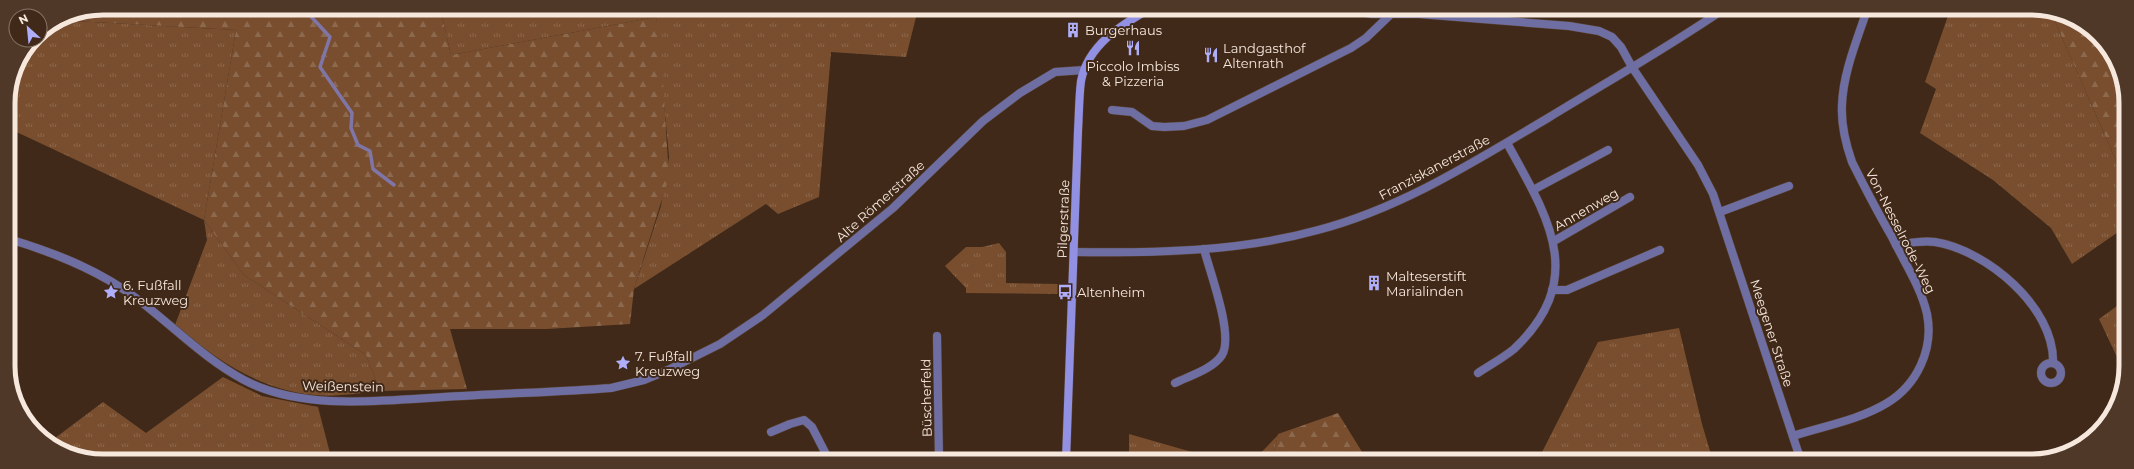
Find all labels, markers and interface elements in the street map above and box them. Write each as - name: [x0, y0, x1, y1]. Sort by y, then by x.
- north arrow: [8, 8, 48, 48]
- text: N: [16, 11, 31, 27]
- building icon: Burgerhaus: [1064, 21, 1082, 39]
- place label: Burgerhaus: [1085, 22, 1162, 38]
- restaurant icon: Piccolo Imbiss & Pizzeria: [1124, 39, 1142, 57]
- place label: Landgasthof Altenrath: [1223, 40, 1306, 71]
- restaurant icon: Landgasthof Altenrath: [1202, 46, 1220, 64]
- place label: Piccolo Imbiss & Pizzeria: [1086, 58, 1180, 89]
- street label: Franziskanerstraße: [1376, 131, 1492, 203]
- street label: Alte Römerstraße: [832, 157, 928, 245]
- street label: Von-Nesselrode-Weg: [1863, 166, 1939, 296]
- street label: Pilgerstraße: [1054, 179, 1072, 259]
- street label: Annenweg: [1551, 184, 1621, 234]
- place label: Malteserstift Marialinden: [1386, 268, 1467, 299]
- building icon: Malteserstift Marialinden: [1365, 274, 1383, 292]
- place label: 6. Fußfall Kreuzweg: [123, 277, 188, 308]
- street label: Meegener Straße: [1747, 277, 1797, 389]
- place icon: 6. Fußfall Kreuzweg: [102, 283, 120, 301]
- bus stop icon: Altenheim: [1056, 283, 1074, 301]
- place label: Altenheim: [1077, 284, 1145, 300]
- place label: 7. Fußfall Kreuzweg: [635, 348, 700, 379]
- place icon: 7. Fußfall Kreuzweg: [614, 354, 632, 372]
- street label: Büscherfeld: [917, 359, 935, 437]
- street label: Weißenstein: [302, 377, 384, 395]

